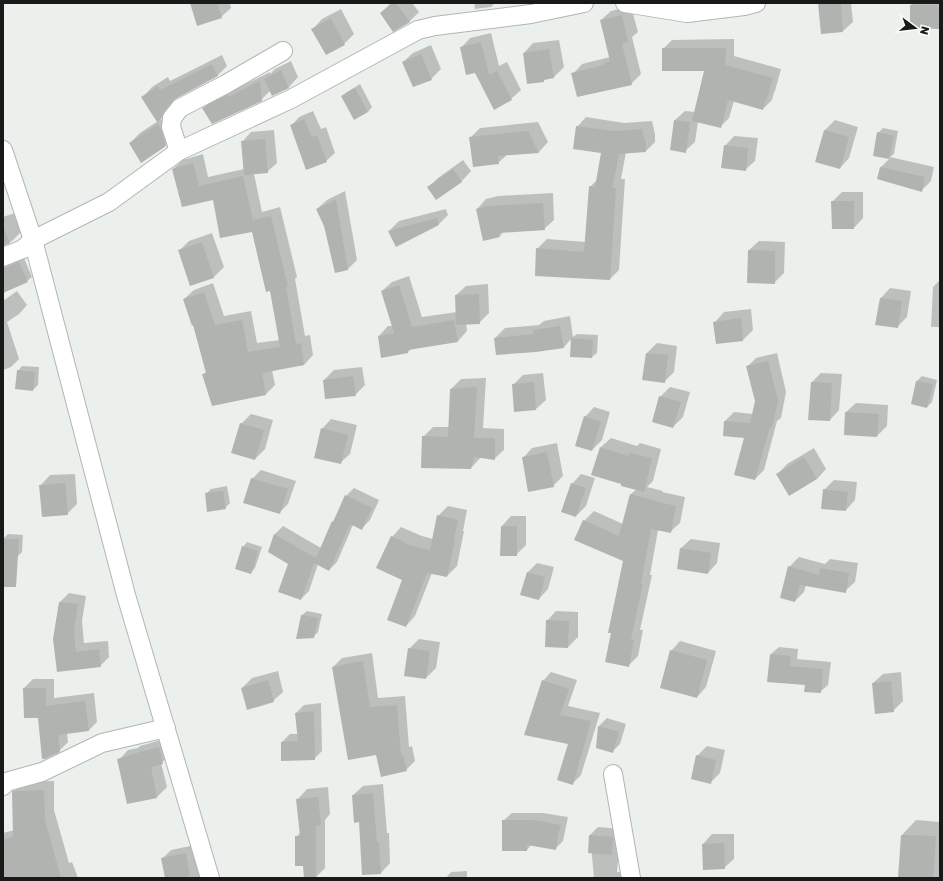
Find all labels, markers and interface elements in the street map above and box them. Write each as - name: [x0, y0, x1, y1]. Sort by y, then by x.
- north arrow: [895, 8, 935, 48]
- text: N: [918, 25, 933, 36]

